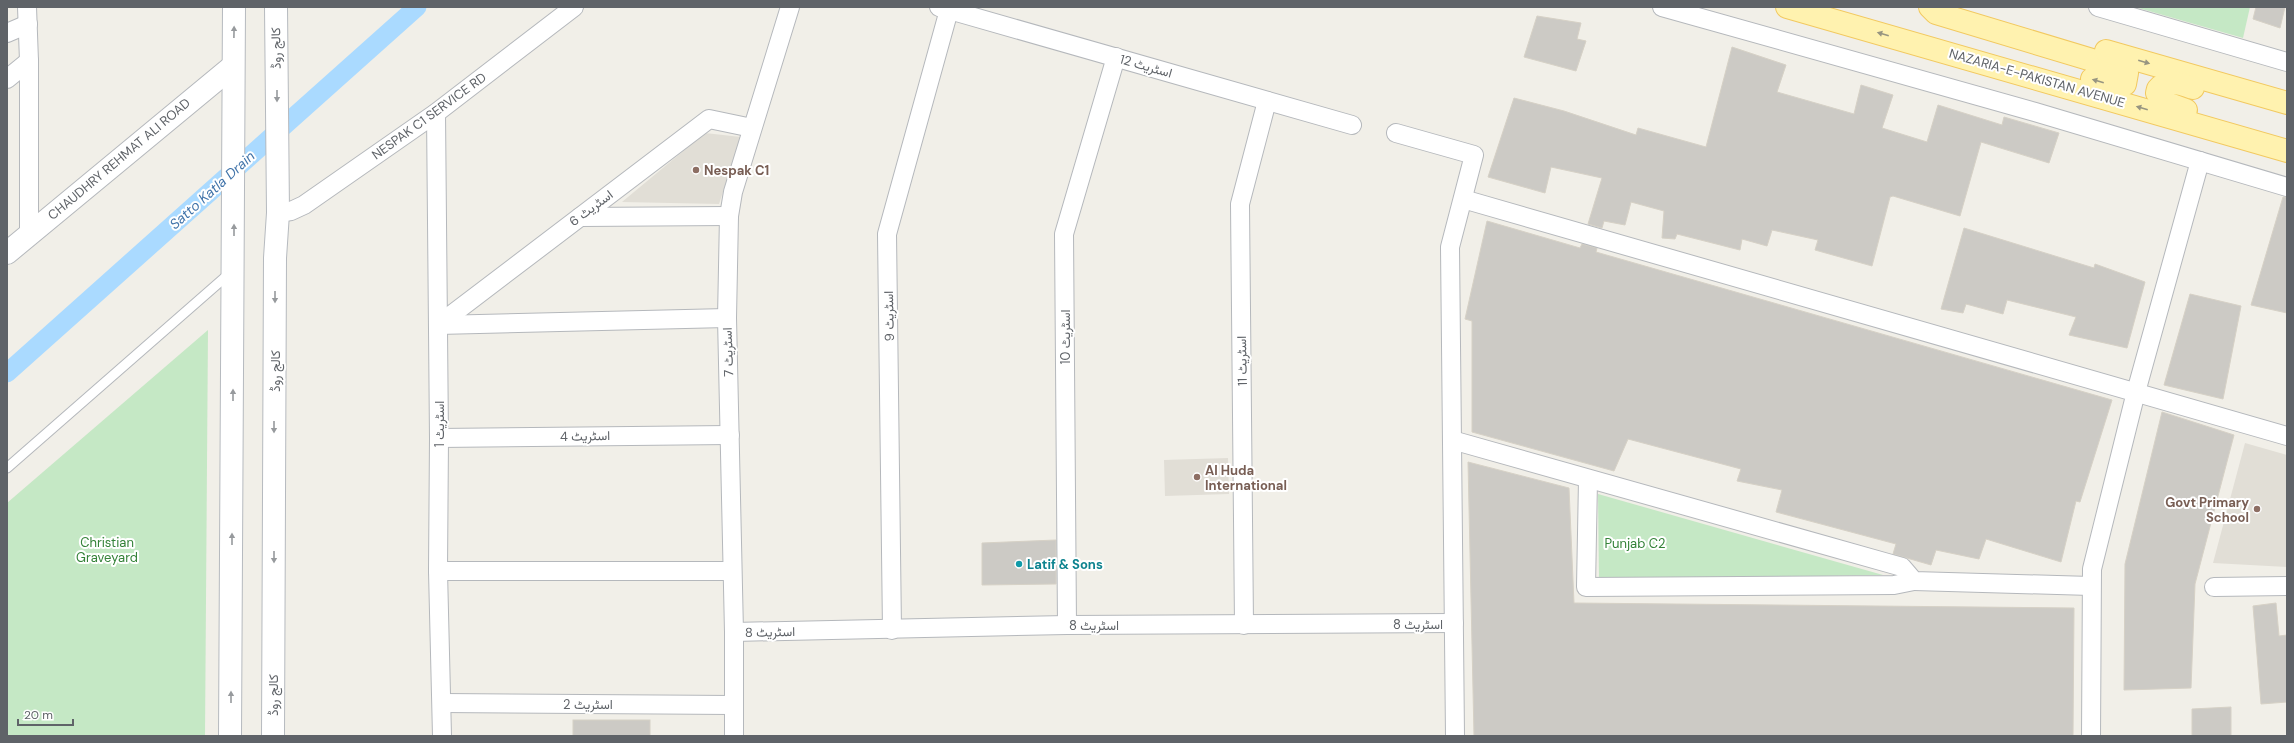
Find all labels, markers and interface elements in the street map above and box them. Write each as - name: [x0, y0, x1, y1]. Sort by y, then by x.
- one-way arrow: [231, 25, 237, 38]
- street label: کالج روڈ: [267, 27, 286, 69]
- one-way arrow: [1876, 31, 1888, 37]
- street label: NAZARIA-E-PAKISTAN AVENUE: [1947, 45, 2127, 111]
- street label: اسٹریٹ 12: [1118, 50, 1174, 82]
- one-way arrow: [2138, 59, 2150, 65]
- street label: NESPAK C1 SERVICE RD: [368, 69, 490, 163]
- one-way arrow: [2091, 78, 2103, 84]
- one-way arrow: [274, 90, 280, 103]
- street label: CHAUDHRY REHMAT ALI ROAD: [44, 94, 194, 224]
- one-way arrow: [2136, 105, 2148, 111]
- water label: Satto Katla Drain: [166, 147, 258, 233]
- place label: Nespak C1: [704, 162, 769, 179]
- marker: Nespak C1: [691, 165, 701, 175]
- street label: اسٹریٹ 6: [566, 186, 616, 230]
- one-way arrow: [231, 223, 237, 236]
- one-way arrow: [272, 291, 278, 304]
- street label: اسٹریٹ 9: [880, 291, 898, 341]
- street label: اسٹریٹ 10: [1057, 309, 1074, 365]
- street label: اسٹریٹ 7: [719, 327, 737, 377]
- street label: اسٹریٹ 11: [1233, 336, 1251, 386]
- street label: کالج روڈ: [267, 350, 285, 392]
- one-way arrow: [230, 388, 236, 401]
- street label: اسٹریٹ 1: [431, 401, 448, 447]
- one-way arrow: [271, 421, 277, 434]
- street label: اسٹریٹ 4: [560, 427, 610, 445]
- place label: Al Huda International: [1205, 462, 1287, 494]
- marker: Al Huda International: [1192, 472, 1202, 482]
- place label: Govt Primary School: [2165, 494, 2249, 526]
- marker: Govt Primary School: [2252, 504, 2262, 514]
- one-way arrow: [229, 532, 235, 545]
- park label: Christian Graveyard: [76, 534, 138, 566]
- park label: Punjab C2: [1604, 535, 1666, 552]
- one-way arrow: [271, 551, 277, 564]
- place label: Latif & Sons: [1027, 556, 1103, 573]
- marker: Latif & Sons: [1014, 559, 1024, 569]
- street label: اسٹریٹ 8: [1393, 616, 1443, 633]
- street label: اسٹریٹ 8: [1069, 617, 1119, 634]
- street label: اسٹریٹ 8: [745, 623, 795, 641]
- street label: کالج روڈ: [265, 674, 283, 716]
- one-way arrow: [228, 690, 234, 703]
- street label: اسٹریٹ 2: [563, 696, 613, 713]
- scale bar: [18, 701, 73, 727]
- text: 20 m: [24, 707, 53, 723]

